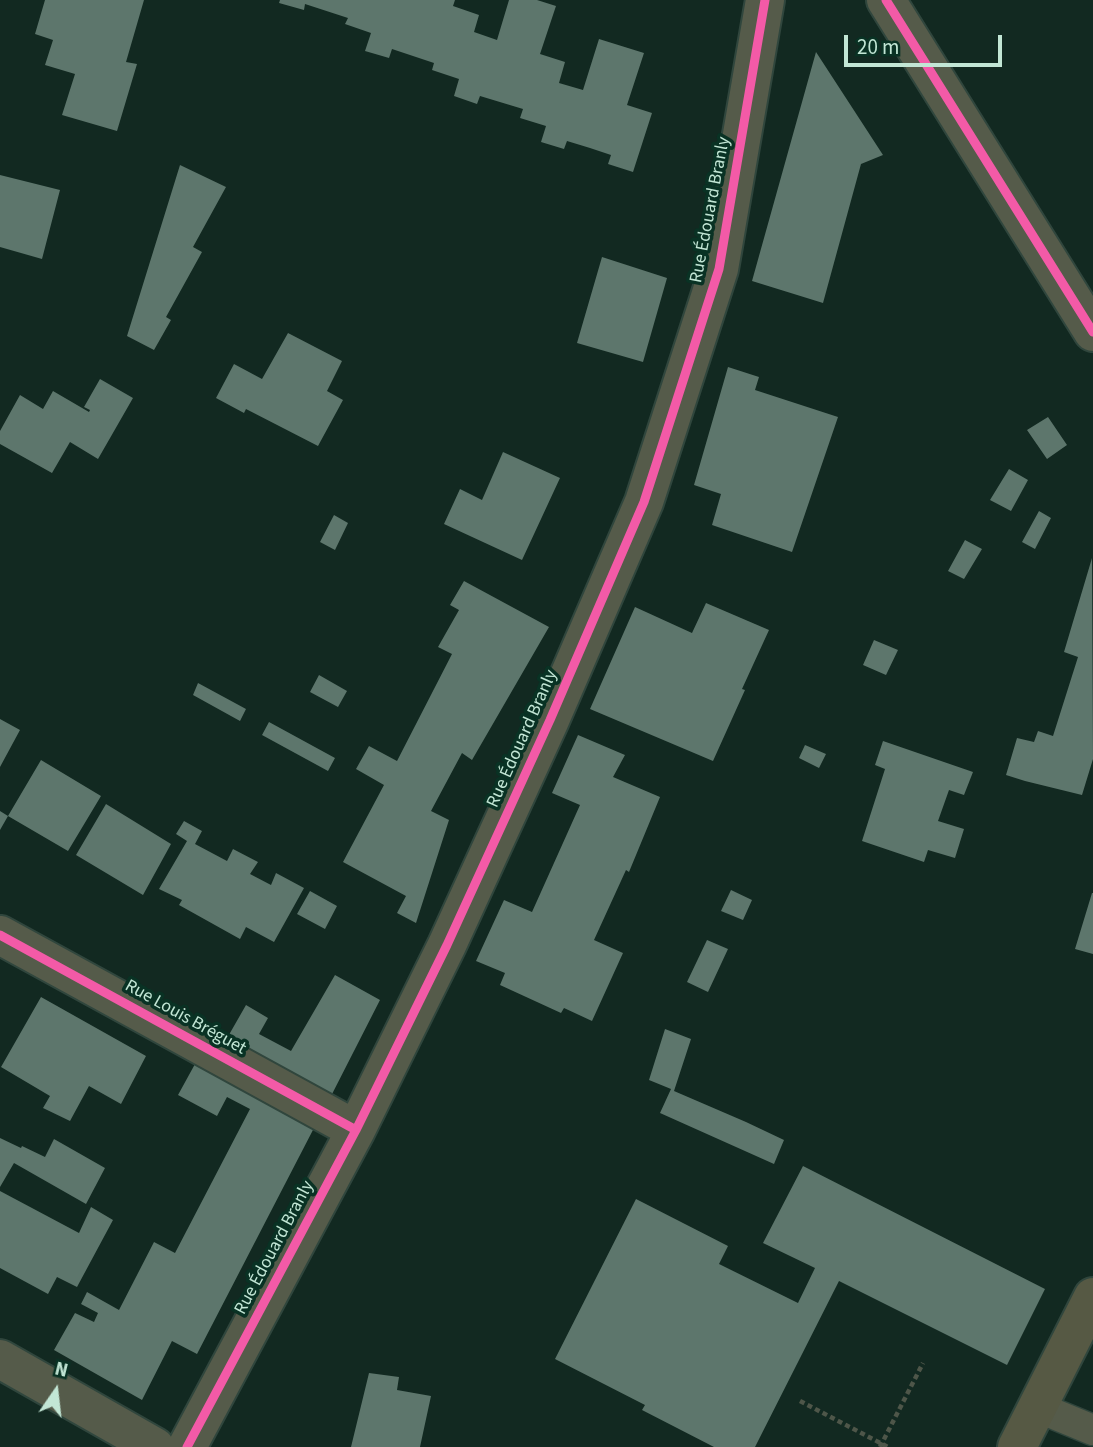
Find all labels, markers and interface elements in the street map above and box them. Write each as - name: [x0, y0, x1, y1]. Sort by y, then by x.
- scale bar: [848, 21, 1006, 65]
- text: 20 m: [857, 32, 899, 62]
- street label: Rue Édouard Branly: [686, 135, 736, 285]
- street label: Rue Édouard Branly: [483, 667, 563, 811]
- street label: Rue Louis Bréguet: [121, 976, 249, 1060]
- street label: Rue Édouard Branly: [231, 1177, 319, 1319]
- north arrow: [21, 1356, 91, 1426]
- text: N: [52, 1356, 71, 1385]

